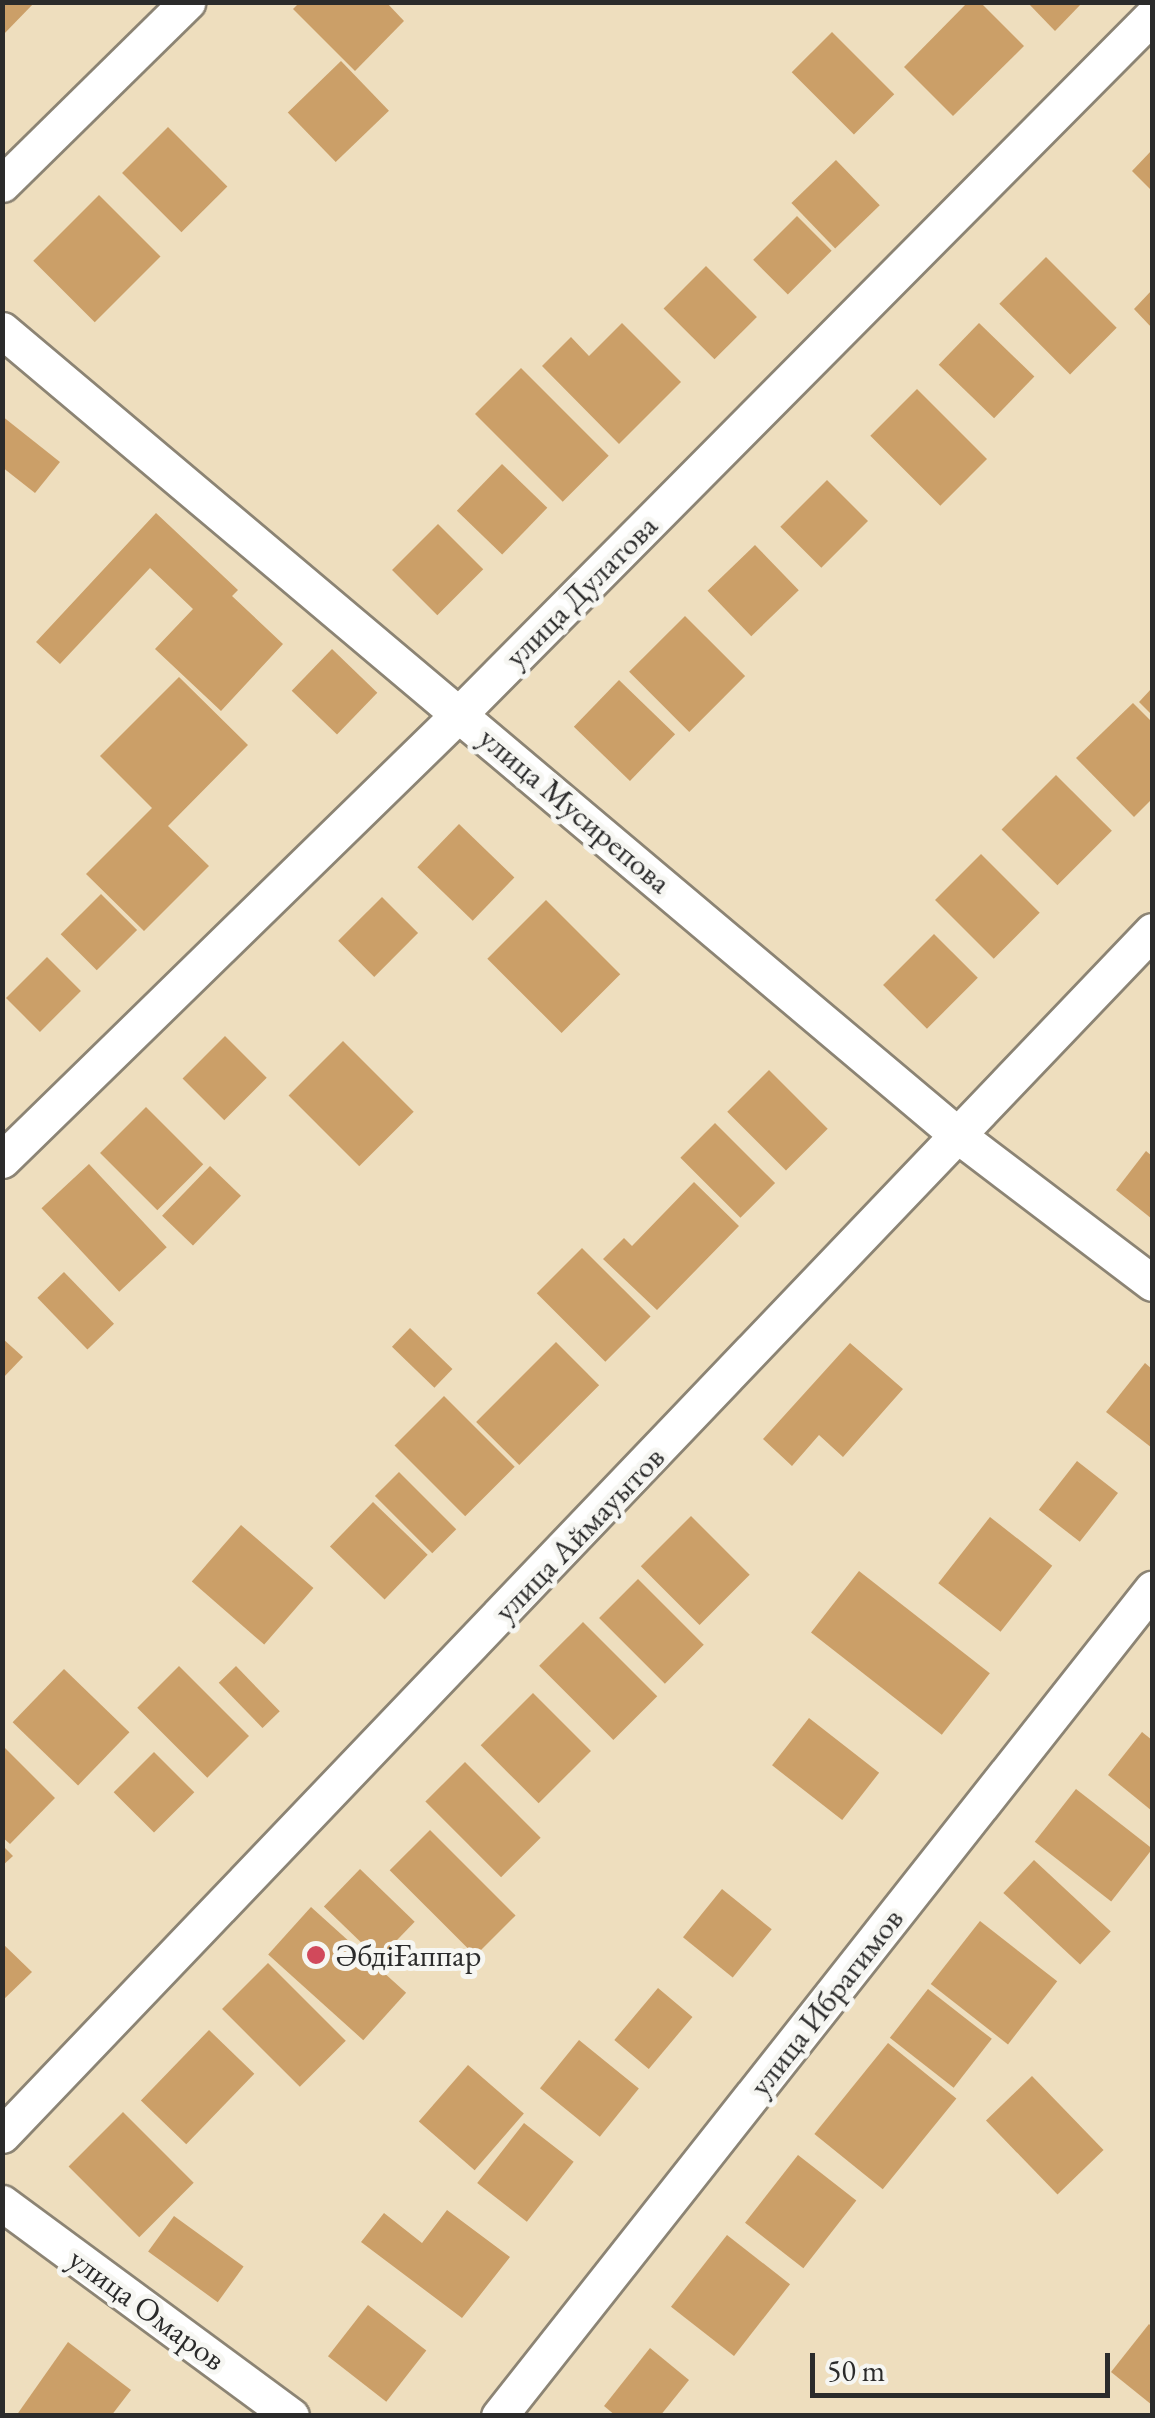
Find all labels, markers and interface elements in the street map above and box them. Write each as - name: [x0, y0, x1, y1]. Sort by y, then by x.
- street label: улица Дулатова: [497, 507, 665, 675]
- street label: улица Мусирепова: [471, 719, 679, 901]
- street label: улица Аймауытов: [486, 1438, 672, 1630]
- street label: улица Ибрагимов: [741, 1900, 911, 2104]
- place label: ӘбдіҒаппар: [336, 1936, 481, 1974]
- marker: ӘбдіҒаппар: [305, 1944, 327, 1966]
- street label: улица Омаров: [61, 2239, 233, 2379]
- scale bar: [815, 2333, 1115, 2395]
- text: 50 m: [827, 2351, 885, 2390]

